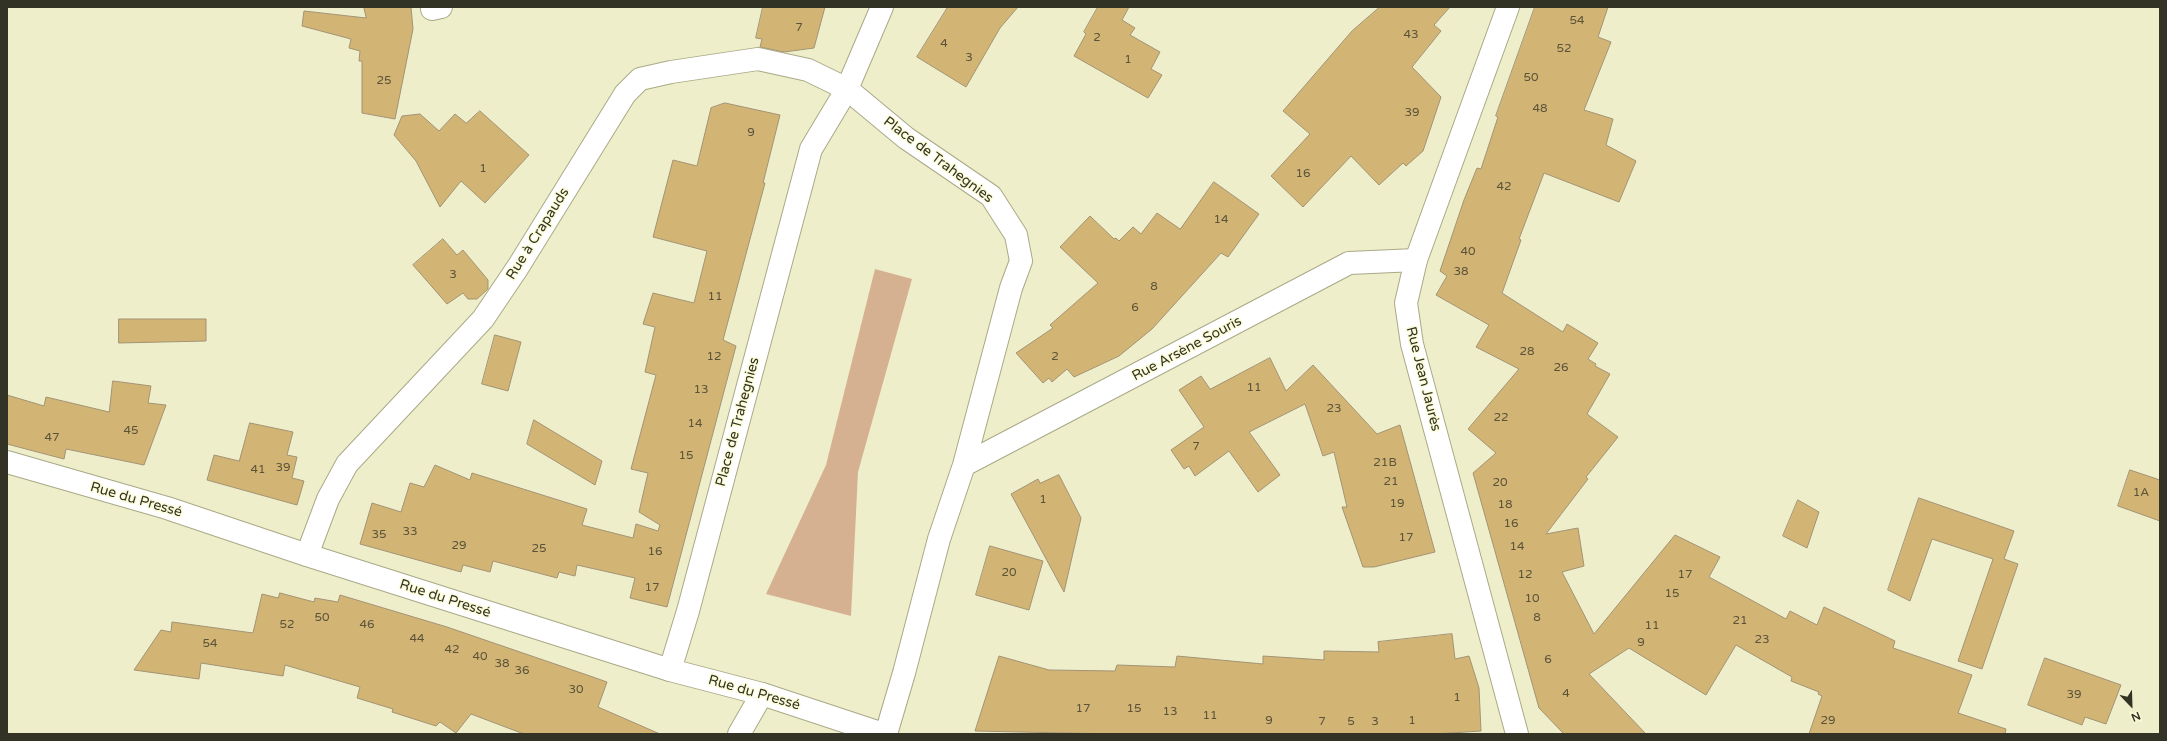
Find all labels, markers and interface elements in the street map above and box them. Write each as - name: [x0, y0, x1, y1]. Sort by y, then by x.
- house number: 54: [1569, 14, 1585, 28]
- house number: 7: [795, 21, 803, 35]
- house number: 43: [1403, 28, 1419, 42]
- house number: 2: [1093, 31, 1101, 45]
- house number: 4: [940, 37, 948, 51]
- house number: 52: [1556, 42, 1572, 56]
- house number: 3: [965, 51, 973, 65]
- house number: 1: [1124, 53, 1132, 67]
- house number: 50: [1523, 71, 1539, 85]
- house number: 25: [376, 74, 392, 88]
- house number: 48: [1532, 102, 1548, 116]
- house number: 39: [1404, 106, 1420, 120]
- street label: Place de Trahegnies: [880, 113, 996, 207]
- house number: 9: [747, 126, 755, 140]
- house number: 1: [479, 162, 487, 176]
- house number: 16: [1295, 167, 1311, 181]
- house number: 42: [1496, 180, 1512, 194]
- street label: Rue à Crapauds: [503, 185, 573, 283]
- house number: 14: [1213, 213, 1229, 227]
- house number: 40: [1460, 245, 1476, 259]
- house number: 38: [1453, 265, 1469, 279]
- house number: 3: [449, 268, 457, 282]
- house number: 8: [1150, 280, 1158, 294]
- house number: 11: [707, 290, 723, 304]
- house number: 6: [1131, 301, 1139, 315]
- street label: Rue Arsène Souris: [1129, 313, 1245, 385]
- street label: Rue Jean Jaurès: [1402, 325, 1444, 433]
- house number: 28: [1519, 345, 1535, 359]
- house number: 12: [706, 350, 722, 364]
- house number: 2: [1051, 350, 1059, 364]
- street label: Place de Trahegnies: [713, 356, 763, 488]
- house number: 26: [1553, 361, 1569, 375]
- house number: 11: [1246, 381, 1262, 395]
- house number: 13: [693, 383, 709, 397]
- house number: 23: [1326, 402, 1342, 416]
- house number: 22: [1493, 411, 1509, 425]
- house number: 14: [687, 417, 703, 431]
- house number: 45: [123, 424, 139, 438]
- house number: 47: [44, 431, 60, 445]
- house number: 7: [1192, 440, 1200, 454]
- house number: 15: [678, 449, 694, 463]
- house number: 21B: [1373, 456, 1397, 470]
- house number: 39: [275, 461, 291, 475]
- house number: 41: [250, 463, 266, 477]
- house number: 21: [1383, 475, 1399, 489]
- house number: 20: [1492, 476, 1508, 490]
- street label: Rue du Pressé: [88, 479, 184, 521]
- house number: 1A: [2133, 486, 2149, 500]
- house number: 1: [1039, 493, 1047, 507]
- house number: 19: [1389, 497, 1405, 511]
- house number: 18: [1497, 498, 1513, 512]
- house number: 16: [1503, 517, 1519, 531]
- house number: 33: [402, 525, 418, 539]
- house number: 35: [371, 528, 387, 542]
- house number: 17: [1398, 531, 1414, 545]
- house number: 29: [451, 539, 467, 553]
- house number: 14: [1509, 540, 1525, 554]
- house number: 25: [531, 542, 547, 556]
- house number: 16: [647, 545, 663, 559]
- house number: 20: [1001, 566, 1017, 580]
- house number: 12: [1517, 568, 1533, 582]
- house number: 17: [1677, 568, 1693, 582]
- street label: Rue du Pressé: [397, 576, 493, 622]
- house number: 17: [644, 581, 660, 595]
- house number: 15: [1664, 587, 1680, 601]
- house number: 10: [1524, 592, 1540, 606]
- house number: 50: [314, 611, 330, 625]
- house number: 8: [1533, 611, 1541, 625]
- house number: 21: [1732, 614, 1748, 628]
- house number: 52: [279, 618, 295, 632]
- house number: 46: [359, 618, 375, 632]
- house number: 11: [1644, 619, 1660, 633]
- house number: 44: [409, 632, 425, 646]
- house number: 23: [1754, 633, 1770, 647]
- house number: 9: [1637, 636, 1645, 650]
- house number: 54: [202, 637, 218, 651]
- house number: 42: [444, 643, 460, 657]
- house number: 40: [472, 650, 488, 664]
- house number: 6: [1544, 653, 1552, 667]
- house number: 38: [494, 657, 510, 671]
- house number: 36: [514, 664, 530, 678]
- street label: Rue du Pressé: [706, 672, 802, 714]
- house number: 30: [568, 683, 584, 697]
- north arrow: [2111, 685, 2151, 725]
- house number: 4: [1562, 687, 1570, 701]
- house number: 39: [2066, 688, 2082, 702]
- house number: 1: [1453, 691, 1461, 705]
- house number: 17: [1075, 702, 1091, 716]
- house number: 15: [1126, 702, 1142, 716]
- house number: 13: [1162, 705, 1178, 719]
- house number: 11: [1202, 709, 1218, 723]
- text: N: [2129, 709, 2142, 724]
- house number: 9: [1265, 714, 1273, 728]
- house number: 1: [1408, 714, 1416, 728]
- house number: 29: [1820, 714, 1836, 728]
- house number: 7: [1318, 715, 1326, 729]
- house number: 5: [1347, 715, 1355, 729]
- house number: 3: [1371, 715, 1379, 729]

